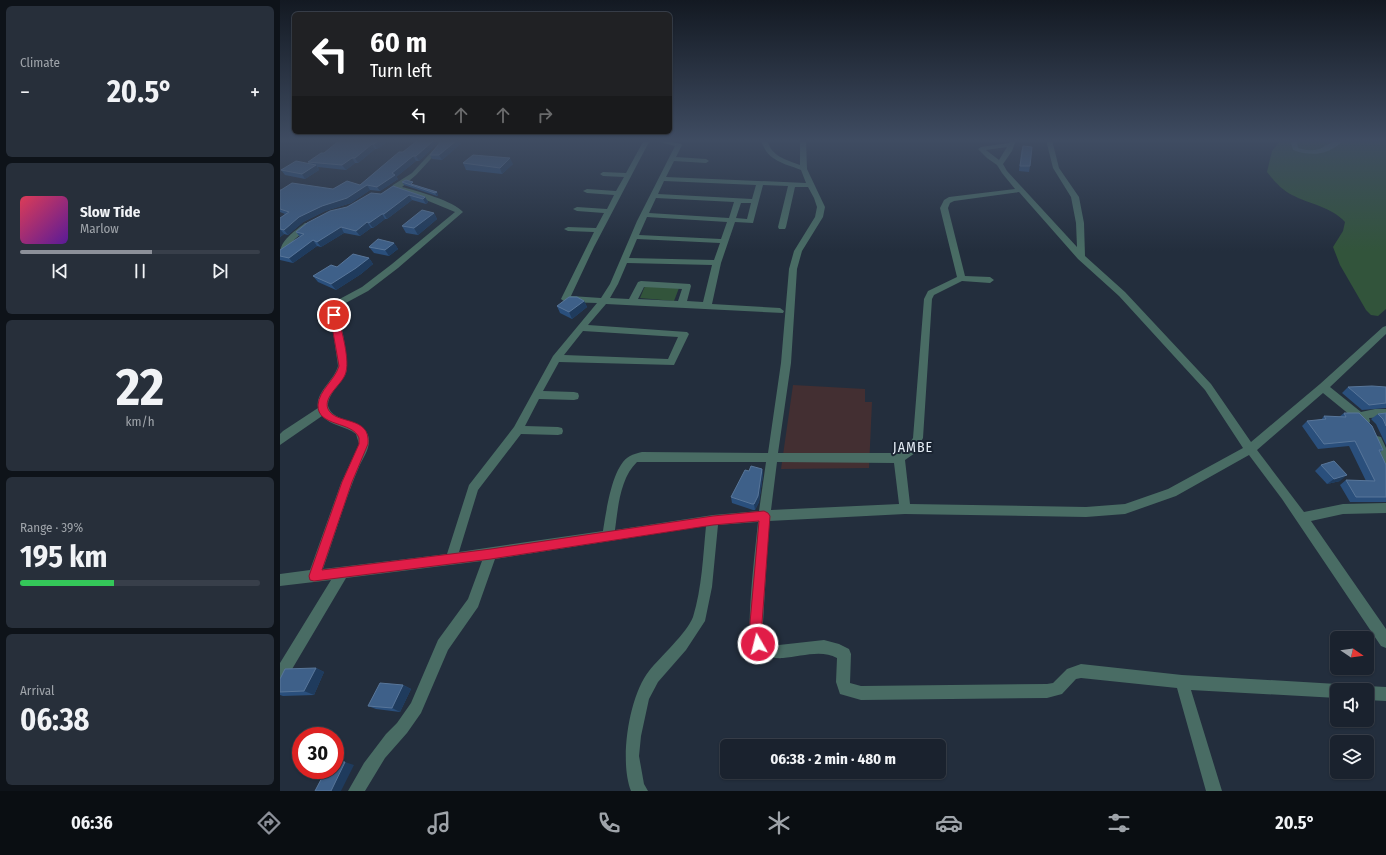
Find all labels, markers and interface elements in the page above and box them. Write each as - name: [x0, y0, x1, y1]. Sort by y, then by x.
- text: 60 m: [370, 26, 427, 59]
- icon: left: [304, 28, 356, 80]
- text: Climate: [20, 55, 60, 70]
- text: Turn left: [370, 60, 432, 82]
- text: 20.5°: [107, 74, 173, 110]
- text: −: [20, 79, 30, 106]
- text: +: [250, 79, 260, 106]
- icon: left: [408, 104, 430, 126]
- icon: ahead: [450, 104, 472, 126]
- icon: ahead: [492, 104, 514, 126]
- icon: right: [534, 104, 556, 126]
- text: Slow Tide: [80, 203, 140, 221]
- text: Marlow: [80, 221, 119, 236]
- icon: previous: [49, 260, 71, 282]
- icon: pause: [129, 260, 151, 282]
- icon: next: [209, 260, 231, 282]
- pin: [317, 298, 351, 332]
- icon: arrive: [323, 304, 345, 326]
- text: 22: [116, 356, 164, 419]
- text: km/h: [126, 414, 155, 429]
- district label: JAMBE: [893, 439, 933, 456]
- text: Range · 39%: [20, 520, 83, 535]
- text: 195 km: [20, 539, 107, 575]
- position arrow: [737, 623, 779, 665]
- north arrow: [1330, 631, 1374, 675]
- map controls: [1330, 631, 1374, 779]
- text: Arrival: [20, 683, 54, 698]
- button: sound: [1330, 683, 1374, 727]
- text: 06:38: [20, 702, 89, 738]
- speed limit sign: 30: [292, 727, 344, 779]
- button: layers: [1330, 735, 1374, 779]
- text: 06:38 · 2 min · 480 m: [770, 750, 896, 768]
- icon: directions: [255, 809, 283, 837]
- icon: music: [425, 809, 453, 837]
- icon: phone: [595, 809, 623, 837]
- icon: climate: [765, 809, 793, 837]
- icon: car: [935, 809, 963, 837]
- icon: filters: [1105, 809, 1133, 837]
- text: 06:36: [71, 812, 113, 834]
- text: 20.5°: [1275, 812, 1315, 834]

